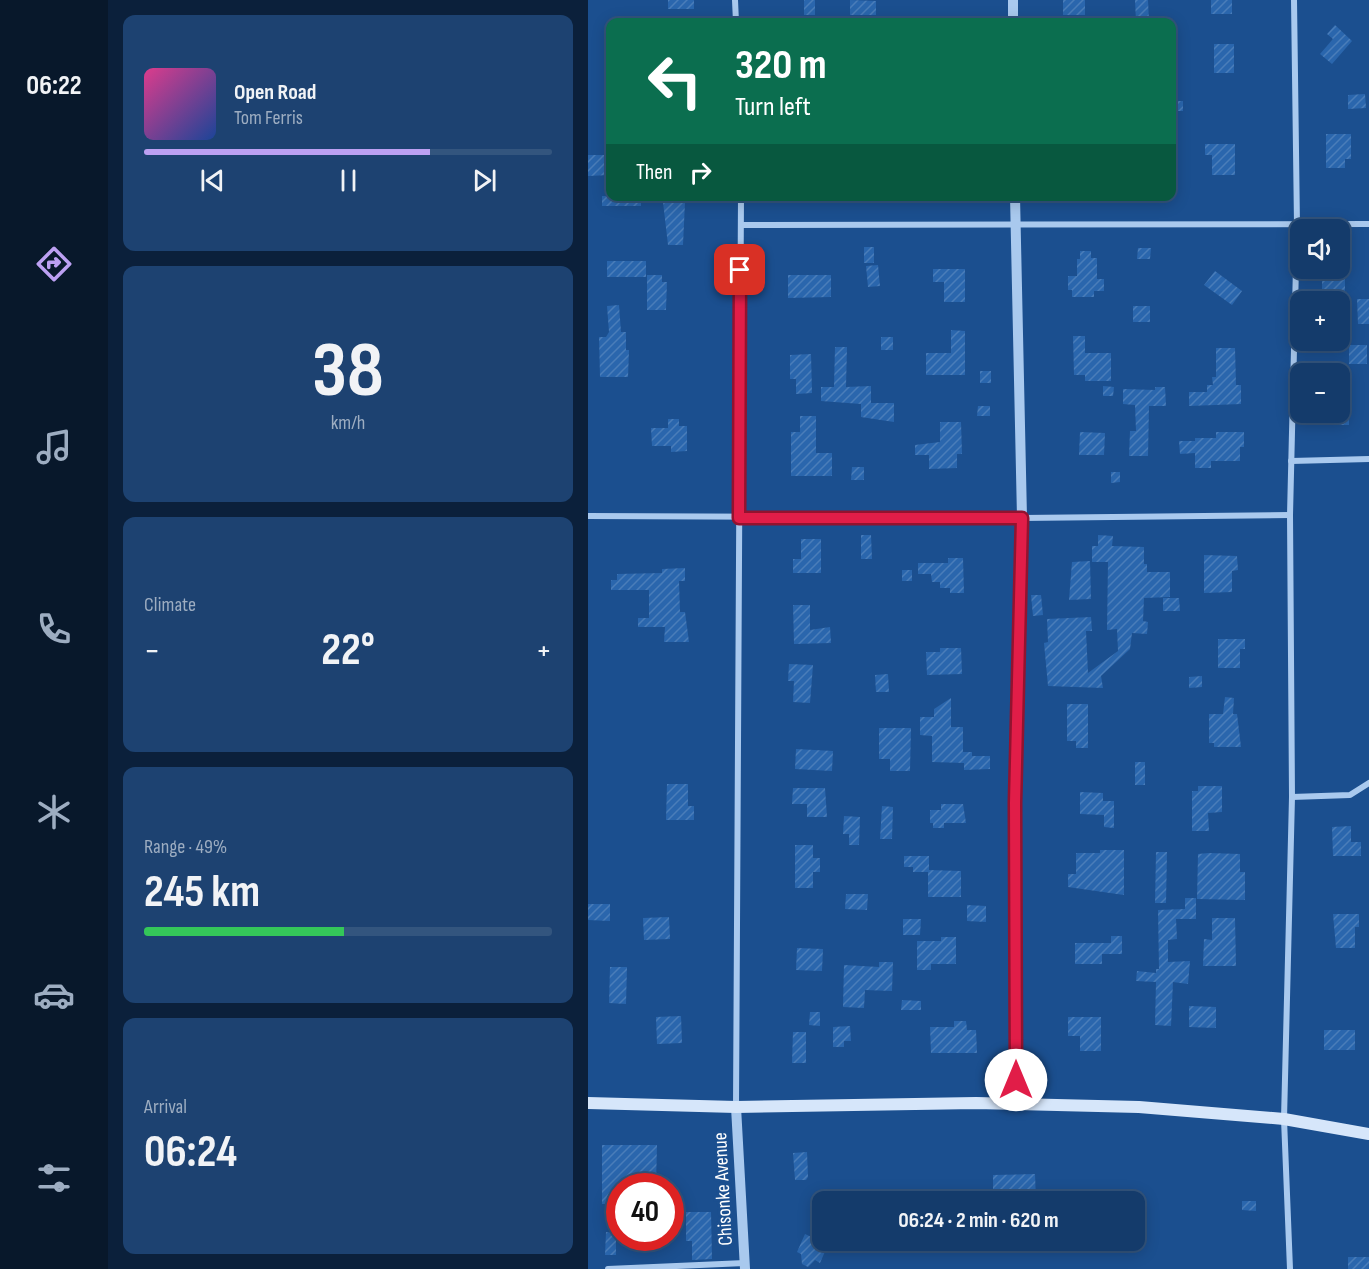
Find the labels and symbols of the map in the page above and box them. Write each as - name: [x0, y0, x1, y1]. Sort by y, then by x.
- pin: [714, 244, 765, 295]
- position arrow: [984, 1048, 1048, 1112]
- street label: Chisonke Avenue: [708, 1132, 738, 1246]
- speed limit sign: 40: [606, 1173, 684, 1251]

